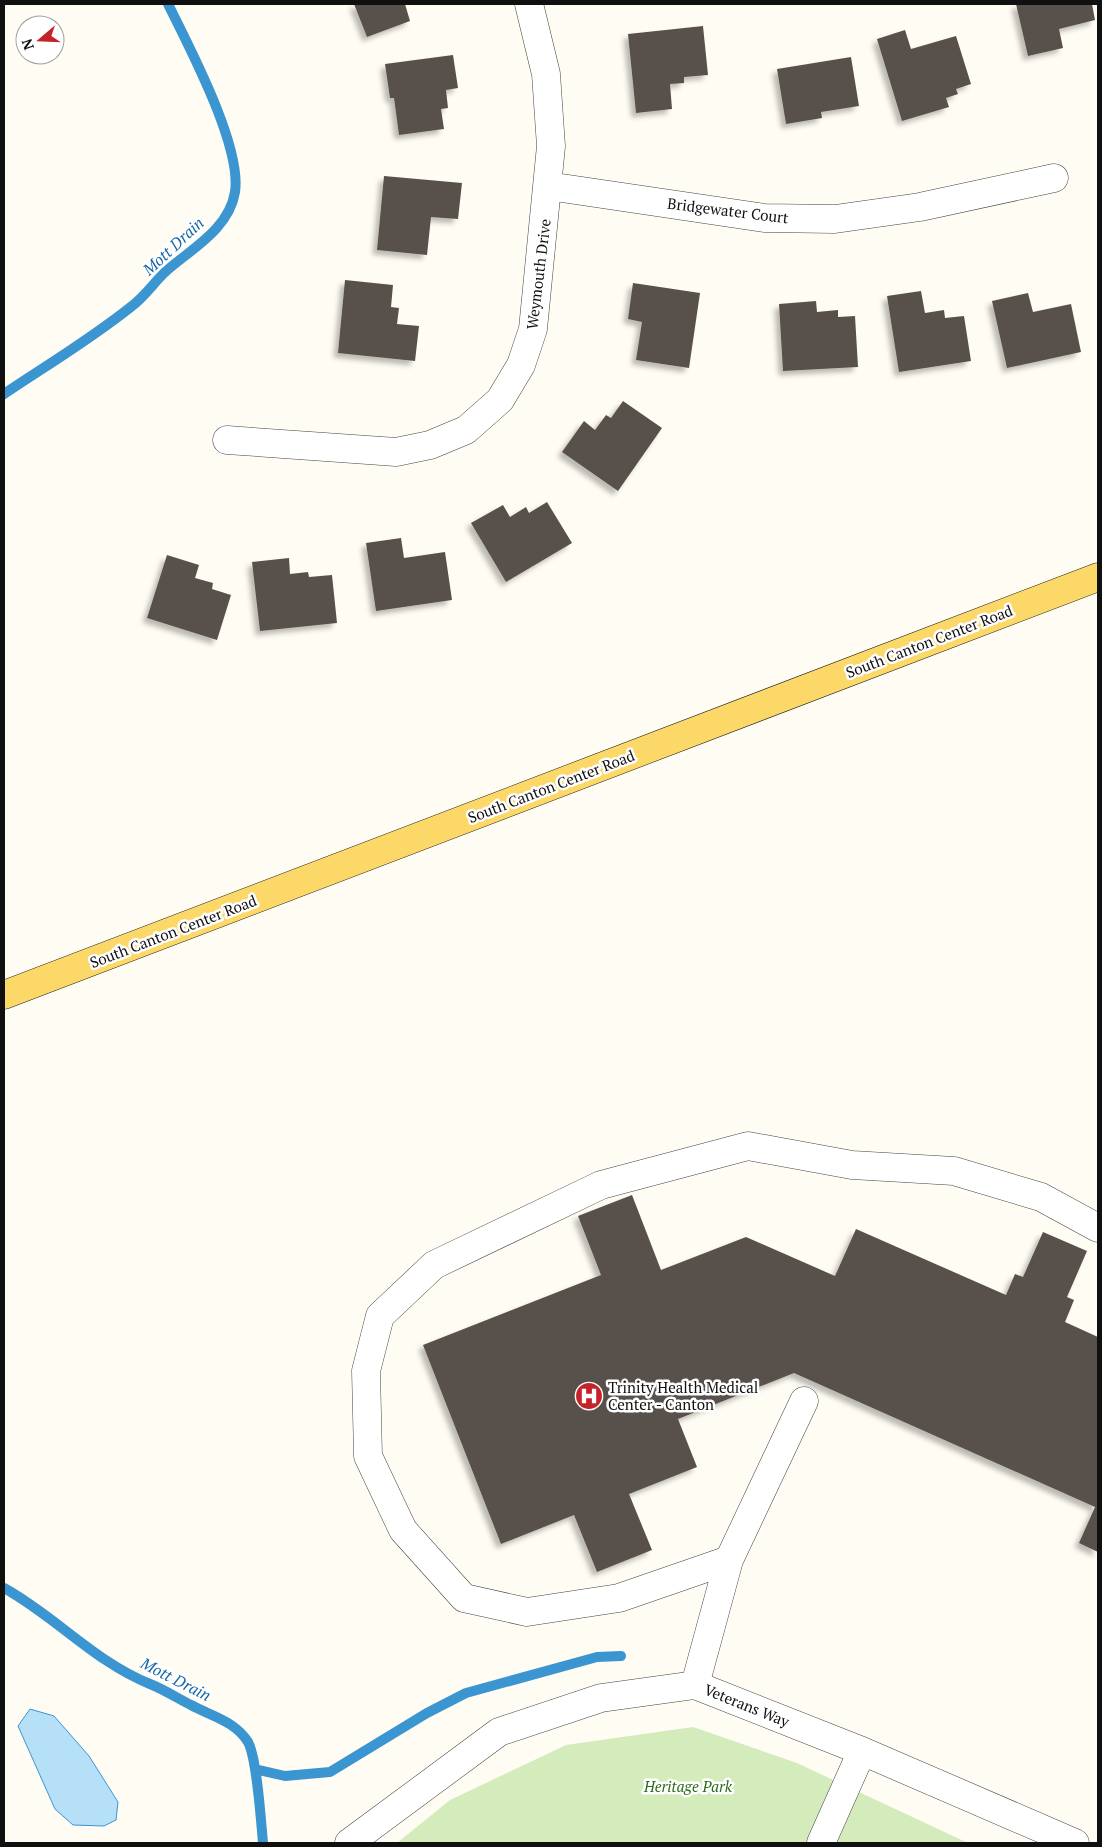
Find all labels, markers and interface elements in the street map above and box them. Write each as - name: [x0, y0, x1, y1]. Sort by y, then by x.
- north arrow: [15, 15, 65, 65]
- text: N: [16, 36, 38, 53]
- street label: Bridgewater Court: [666, 193, 790, 227]
- water label: Mott Drain: [137, 212, 208, 281]
- street label: Weymouth Drive: [521, 217, 555, 331]
- street label: South Canton Center Road: [843, 600, 1015, 682]
- street label: South Canton Center Road: [465, 745, 637, 827]
- street label: South Canton Center Road: [87, 890, 259, 972]
- place label: Trinity Health Medical Center - Canton: [608, 1377, 758, 1414]
- hospital icon: Trinity Health Medical Center - Canton: [574, 1381, 604, 1411]
- water label: Mott Drain: [136, 1651, 215, 1706]
- street label: Veterans Way: [701, 1679, 793, 1731]
- park label: Heritage Park: [643, 1776, 733, 1796]

